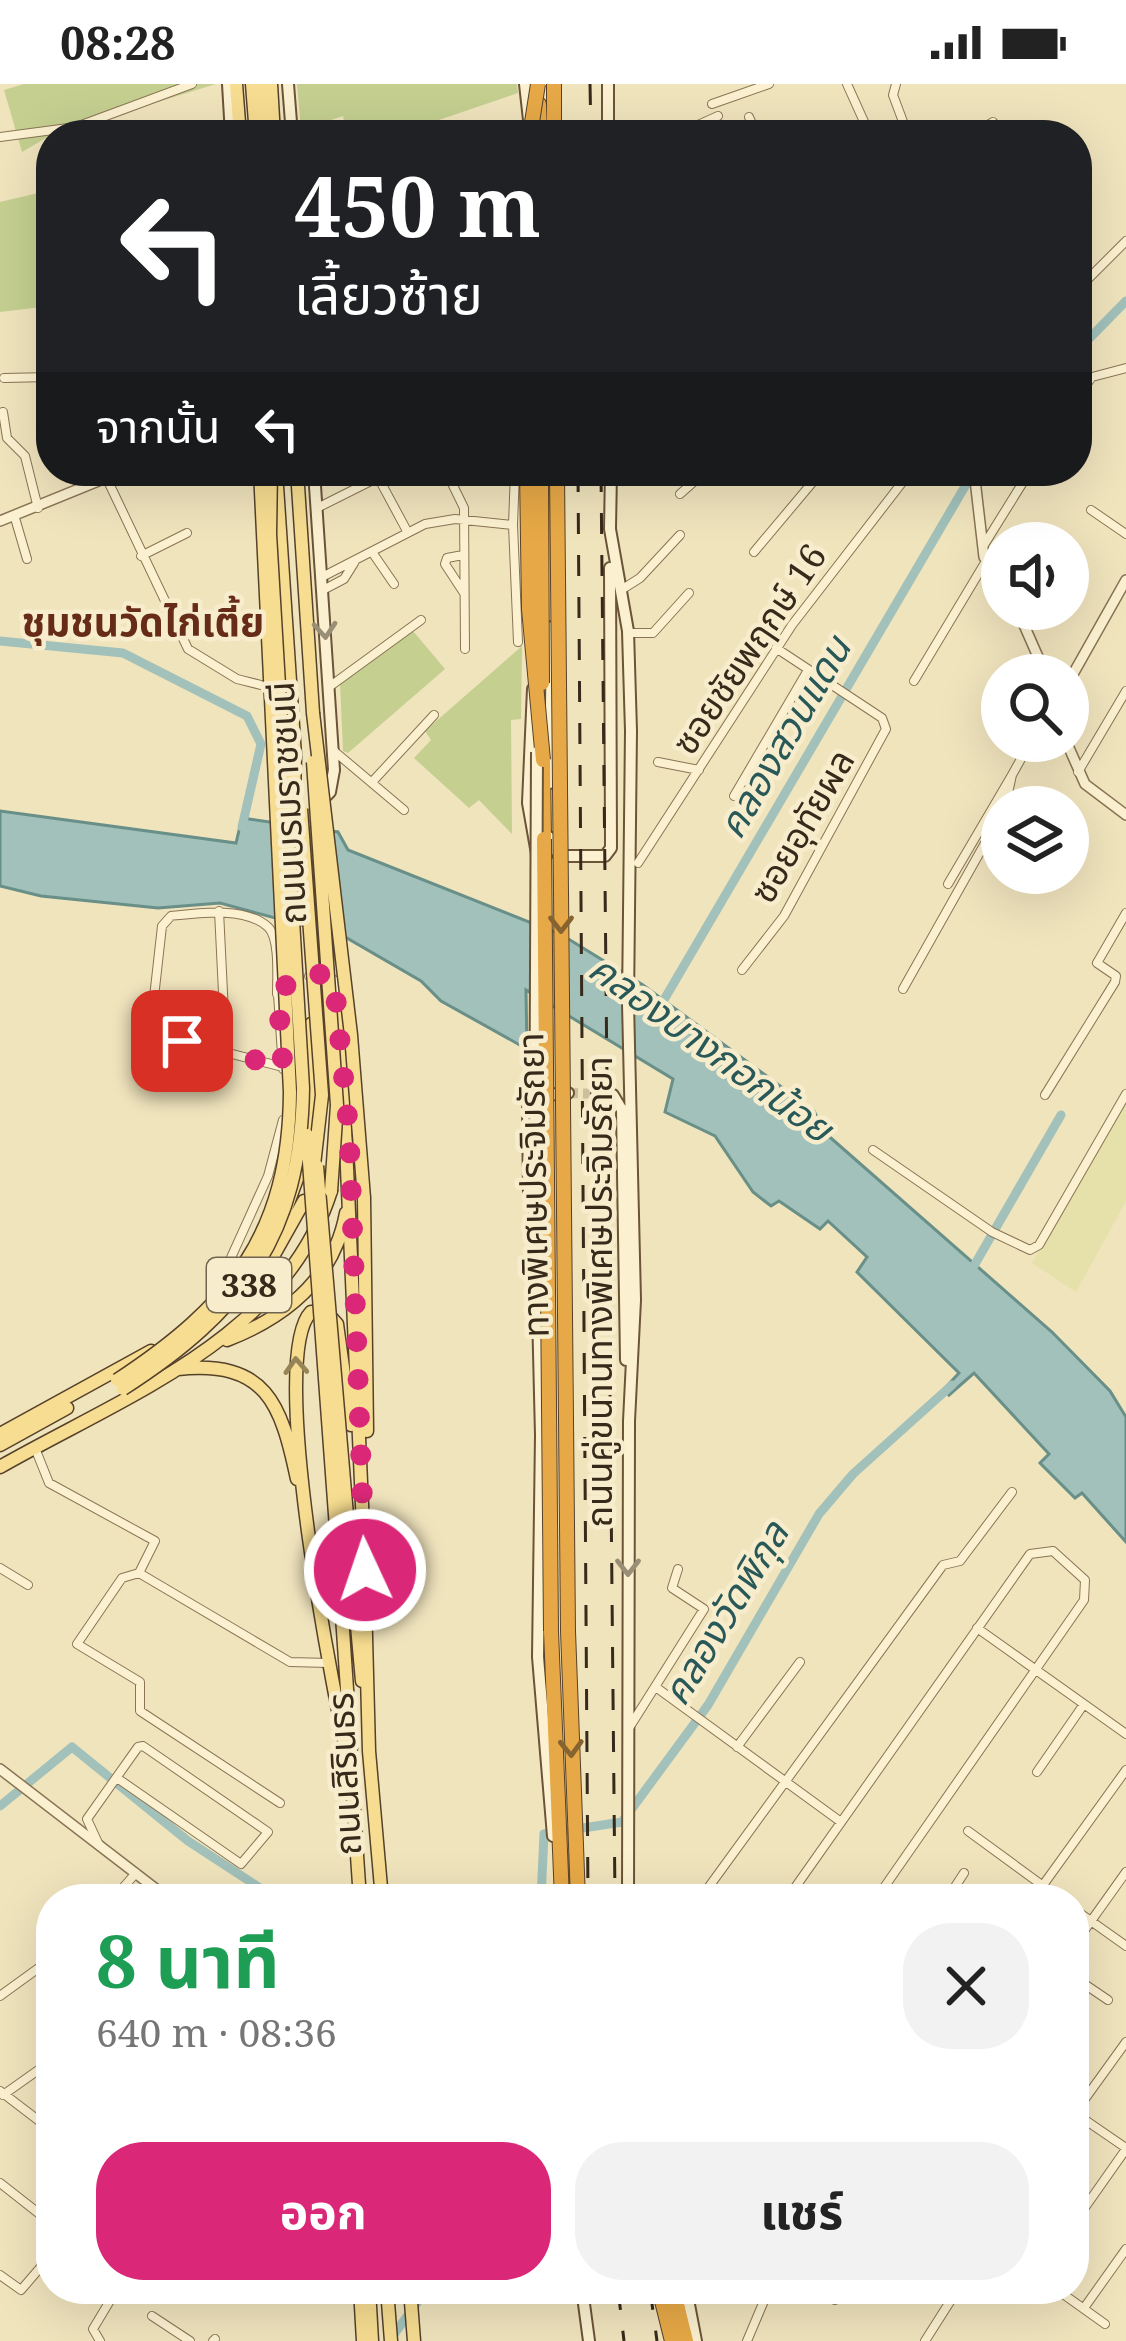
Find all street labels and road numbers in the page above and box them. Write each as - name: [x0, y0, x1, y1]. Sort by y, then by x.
- street label: ซอยชัยพฤกษ์ 16: [660, 534, 837, 764]
- street label: ถนนบรมราชชนนี: [256, 680, 317, 926]
- street label: ซอยอุทัยผล: [738, 740, 865, 912]
- street label: ทางพิเศษประจิมรัถยา: [505, 1032, 560, 1338]
- street label: ถนนคู่ขนานทางพิเศษประจิมรัถยา: [574, 1056, 623, 1528]
- road number: 338: [207, 1258, 291, 1312]
- street label: ถนนสิรินธร: [315, 1691, 372, 1857]

